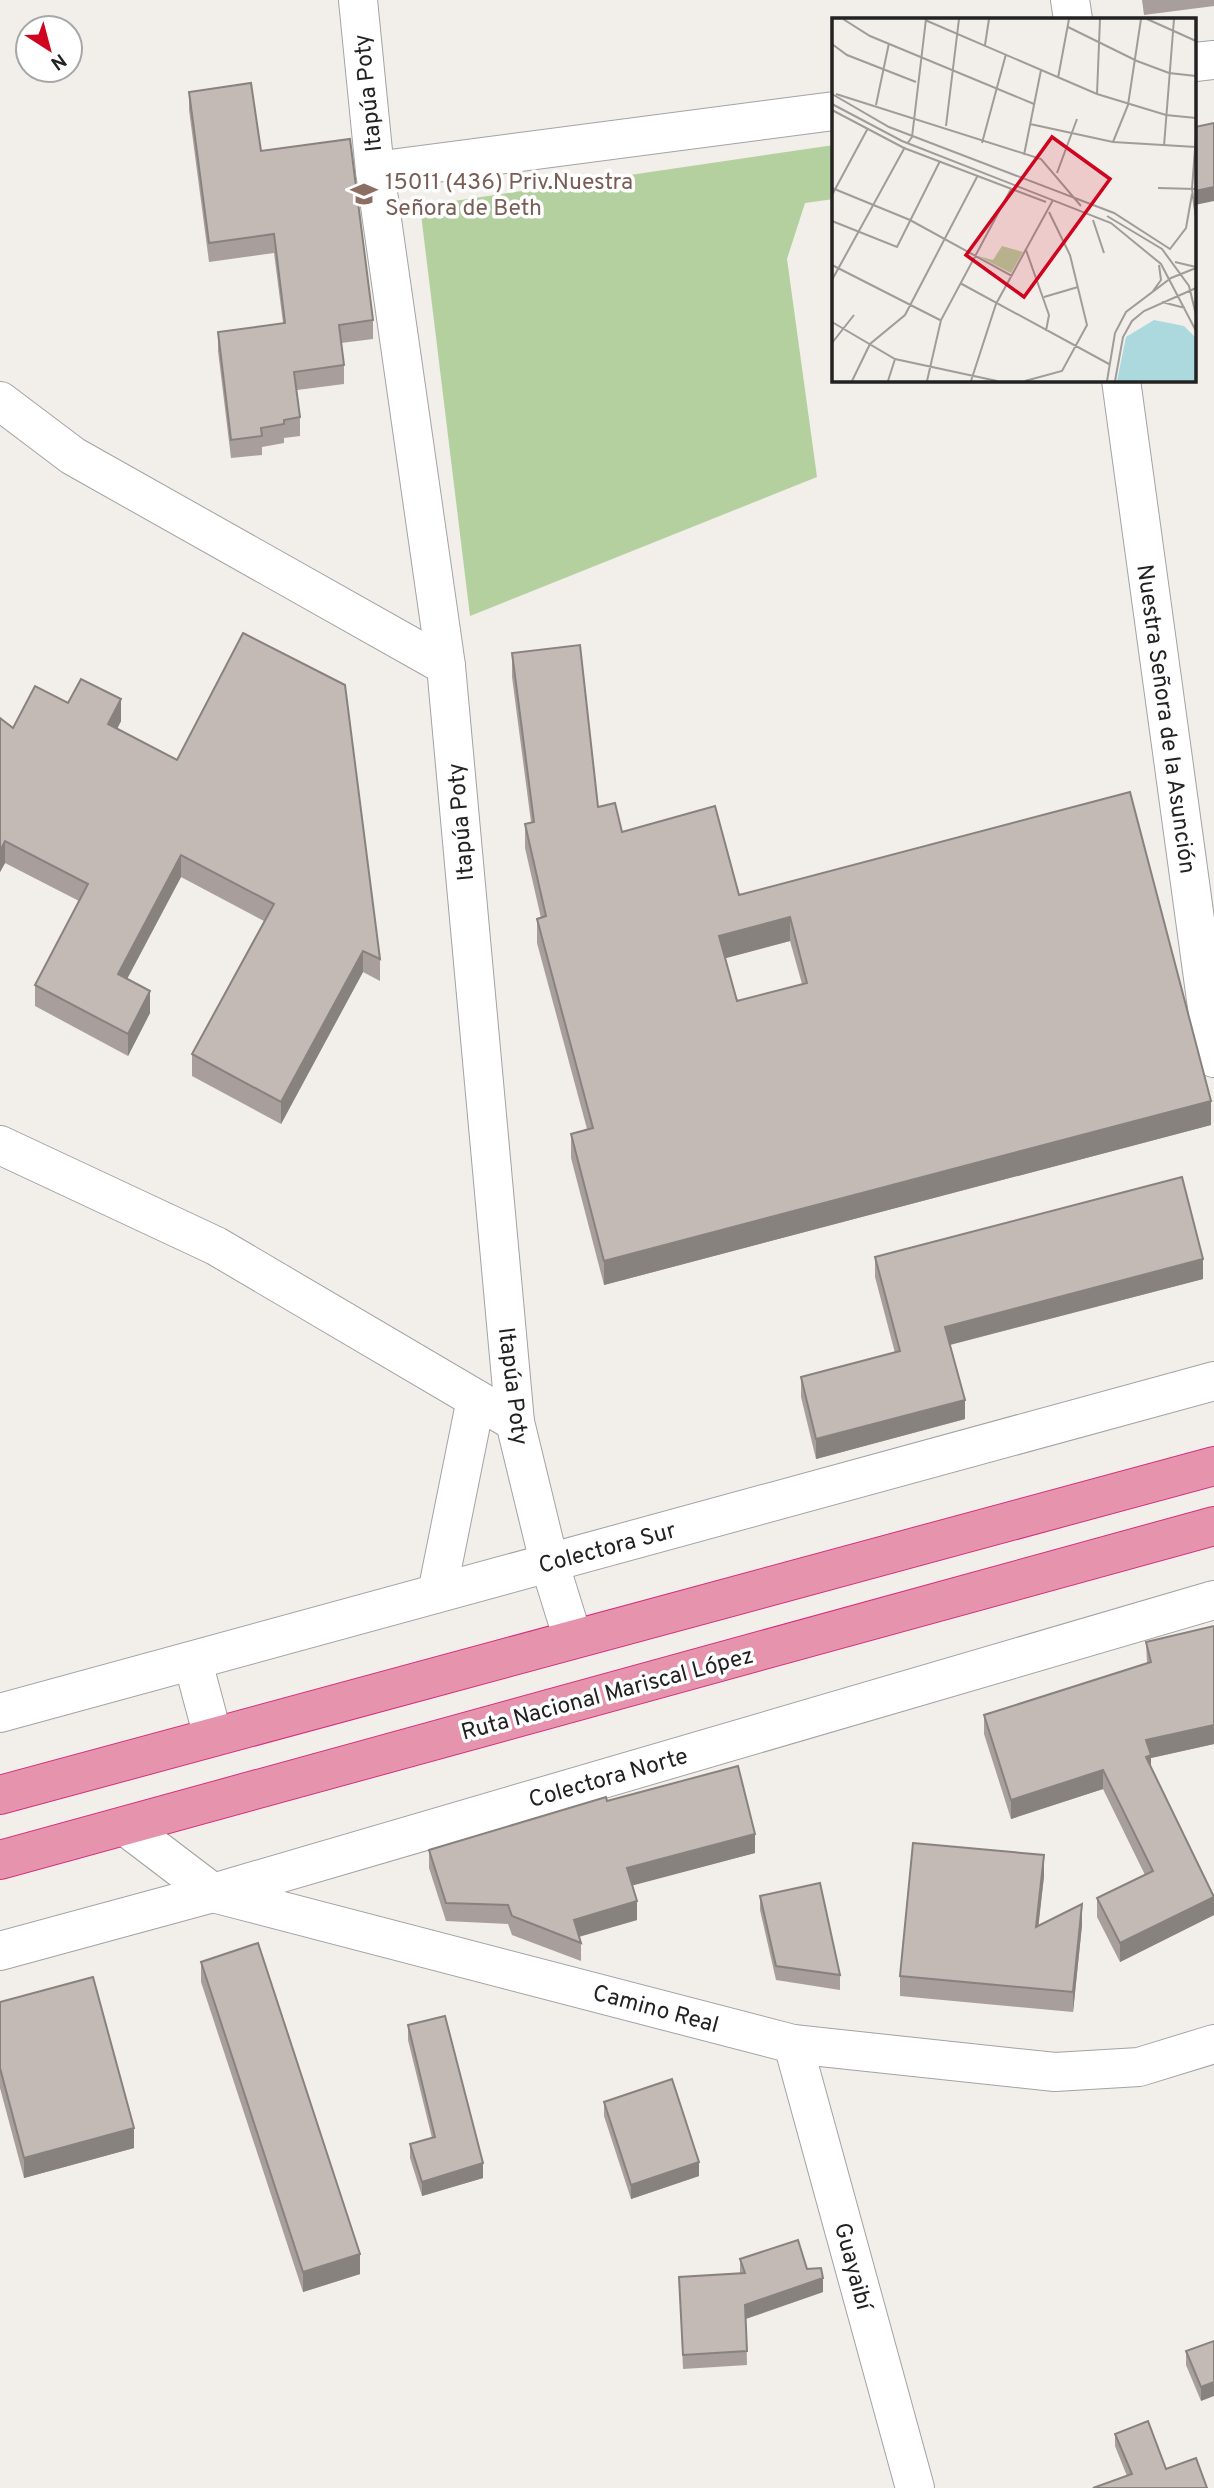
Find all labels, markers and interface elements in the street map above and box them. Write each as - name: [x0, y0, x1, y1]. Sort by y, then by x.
- north arrow: [14, 14, 84, 84]
- inset map: [832, 18, 1196, 382]
- street label: Itapúa Poty: [349, 32, 390, 153]
- text: N: [45, 47, 70, 75]
- place label: 15011 (436) Priv.Nuestra Señora de Beth: [385, 169, 633, 224]
- school or university icon: 15011 (436) Priv.Nuestra Señora de Beth: [349, 179, 379, 209]
- street label: Nuestra Señora de la Asunción: [1128, 563, 1201, 876]
- street label: Itapúa Poty: [443, 762, 482, 882]
- street label: Itapúa Poty: [490, 1326, 533, 1447]
- street label: Colectora Sur: [536, 1517, 680, 1582]
- street label: Ruta Nacional Mariscal López: [458, 1642, 757, 1748]
- street label: Colectora Norte: [526, 1743, 692, 1816]
- street label: Camino Real: [589, 1980, 722, 2041]
- street label: Guayaibí: [826, 2220, 878, 2316]

